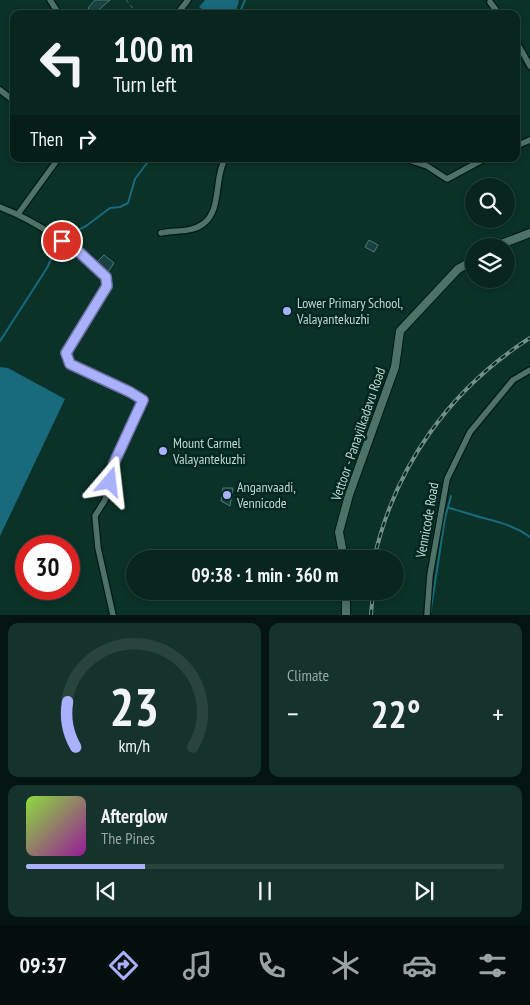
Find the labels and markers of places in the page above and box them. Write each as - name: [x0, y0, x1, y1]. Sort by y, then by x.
- pin: [41, 220, 83, 262]
- place label: Lower Primary School, Valayantekuzhi: [296, 294, 404, 328]
- marker: Lower Primary School, Valayantekuzhi: [281, 305, 293, 317]
- place label: Mount Carmel Valayantekuzhi: [172, 434, 246, 468]
- marker: Mount Carmel Valayantekuzhi: [157, 445, 169, 457]
- place label: Anganvaadi, Vennicode: [236, 478, 296, 512]
- marker: Anganvaadi, Vennicode: [221, 489, 233, 501]

